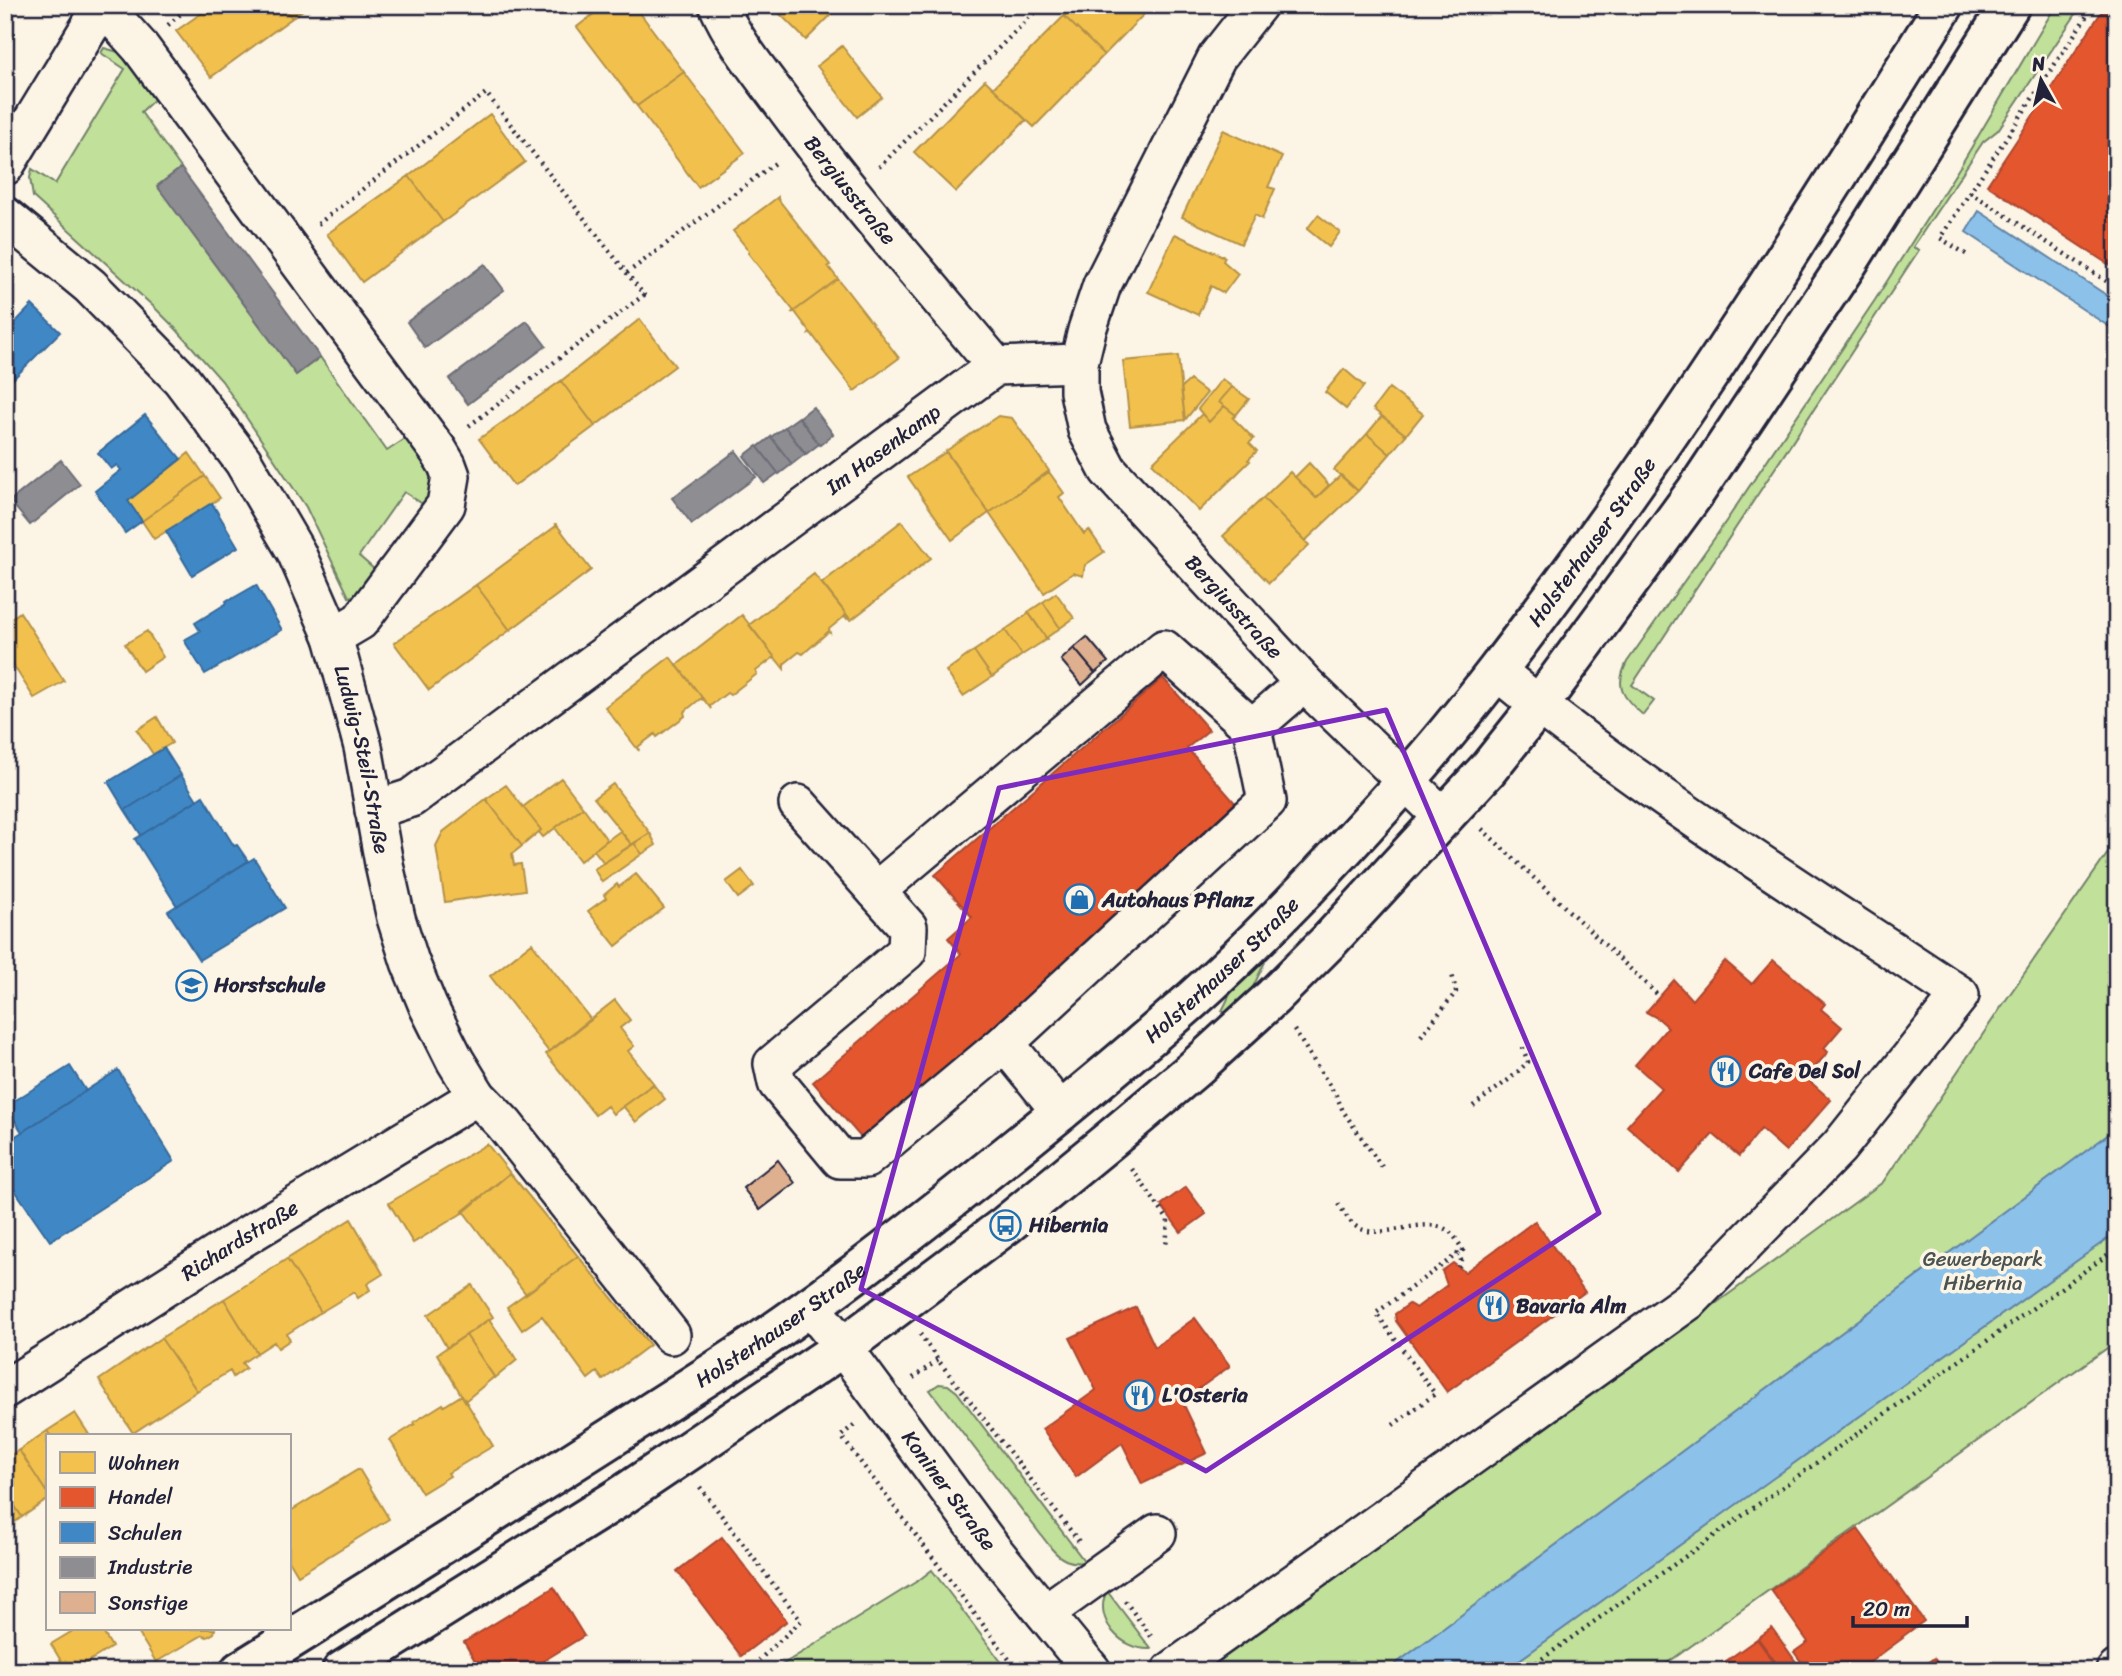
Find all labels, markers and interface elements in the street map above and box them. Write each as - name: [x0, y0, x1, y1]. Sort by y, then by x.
- north arrow: [2007, 46, 2076, 116]
- text: N: [2029, 46, 2048, 81]
- street label: Bergiusstraße: [794, 127, 906, 254]
- street label: Im Hasenkamp: [816, 394, 949, 506]
- street label: Holsterhauser Straße: [1517, 449, 1667, 635]
- street label: Bergiusstraße: [1175, 545, 1293, 669]
- street label: Ludwig-Steil-Straße: [323, 661, 401, 857]
- place label: Autohaus Pflanz: [1101, 881, 1255, 919]
- shop icon: Autohaus Pflanz: [1062, 883, 1096, 917]
- street label: Holsterhauser Straße: [1135, 887, 1309, 1053]
- place label: Horstschule: [213, 966, 326, 1004]
- school or university icon: Horstschule: [174, 968, 208, 1002]
- place label: Cafe Del Sol: [1748, 1052, 1861, 1090]
- restaurant icon: Cafe Del Sol: [1709, 1054, 1743, 1088]
- street label: Richardstraße: [173, 1189, 306, 1292]
- place label: Hibernia: [1028, 1206, 1109, 1244]
- bus stop icon: Hibernia: [989, 1208, 1023, 1242]
- park label: Gewerbepark Hibernia: [1923, 1240, 2043, 1302]
- street label: Holsterhauser Straße: [687, 1252, 875, 1398]
- place label: Bavaria Alm: [1516, 1287, 1627, 1325]
- restaurant icon: Bavaria Alm: [1476, 1289, 1510, 1323]
- place label: L'Osteria: [1162, 1376, 1248, 1414]
- restaurant icon: L'Osteria: [1122, 1378, 1156, 1412]
- street label: Koniner Straße: [891, 1422, 1007, 1559]
- legend: [46, 1434, 290, 1630]
- text: Wohnen: [108, 1444, 179, 1482]
- text: Handel: [108, 1478, 174, 1516]
- text: Schulen: [108, 1514, 182, 1552]
- text: Industrie: [107, 1548, 192, 1586]
- text: Sonstige: [108, 1584, 188, 1622]
- scale bar: [1853, 1585, 1966, 1629]
- text: 20 m: [1863, 1590, 1910, 1628]

